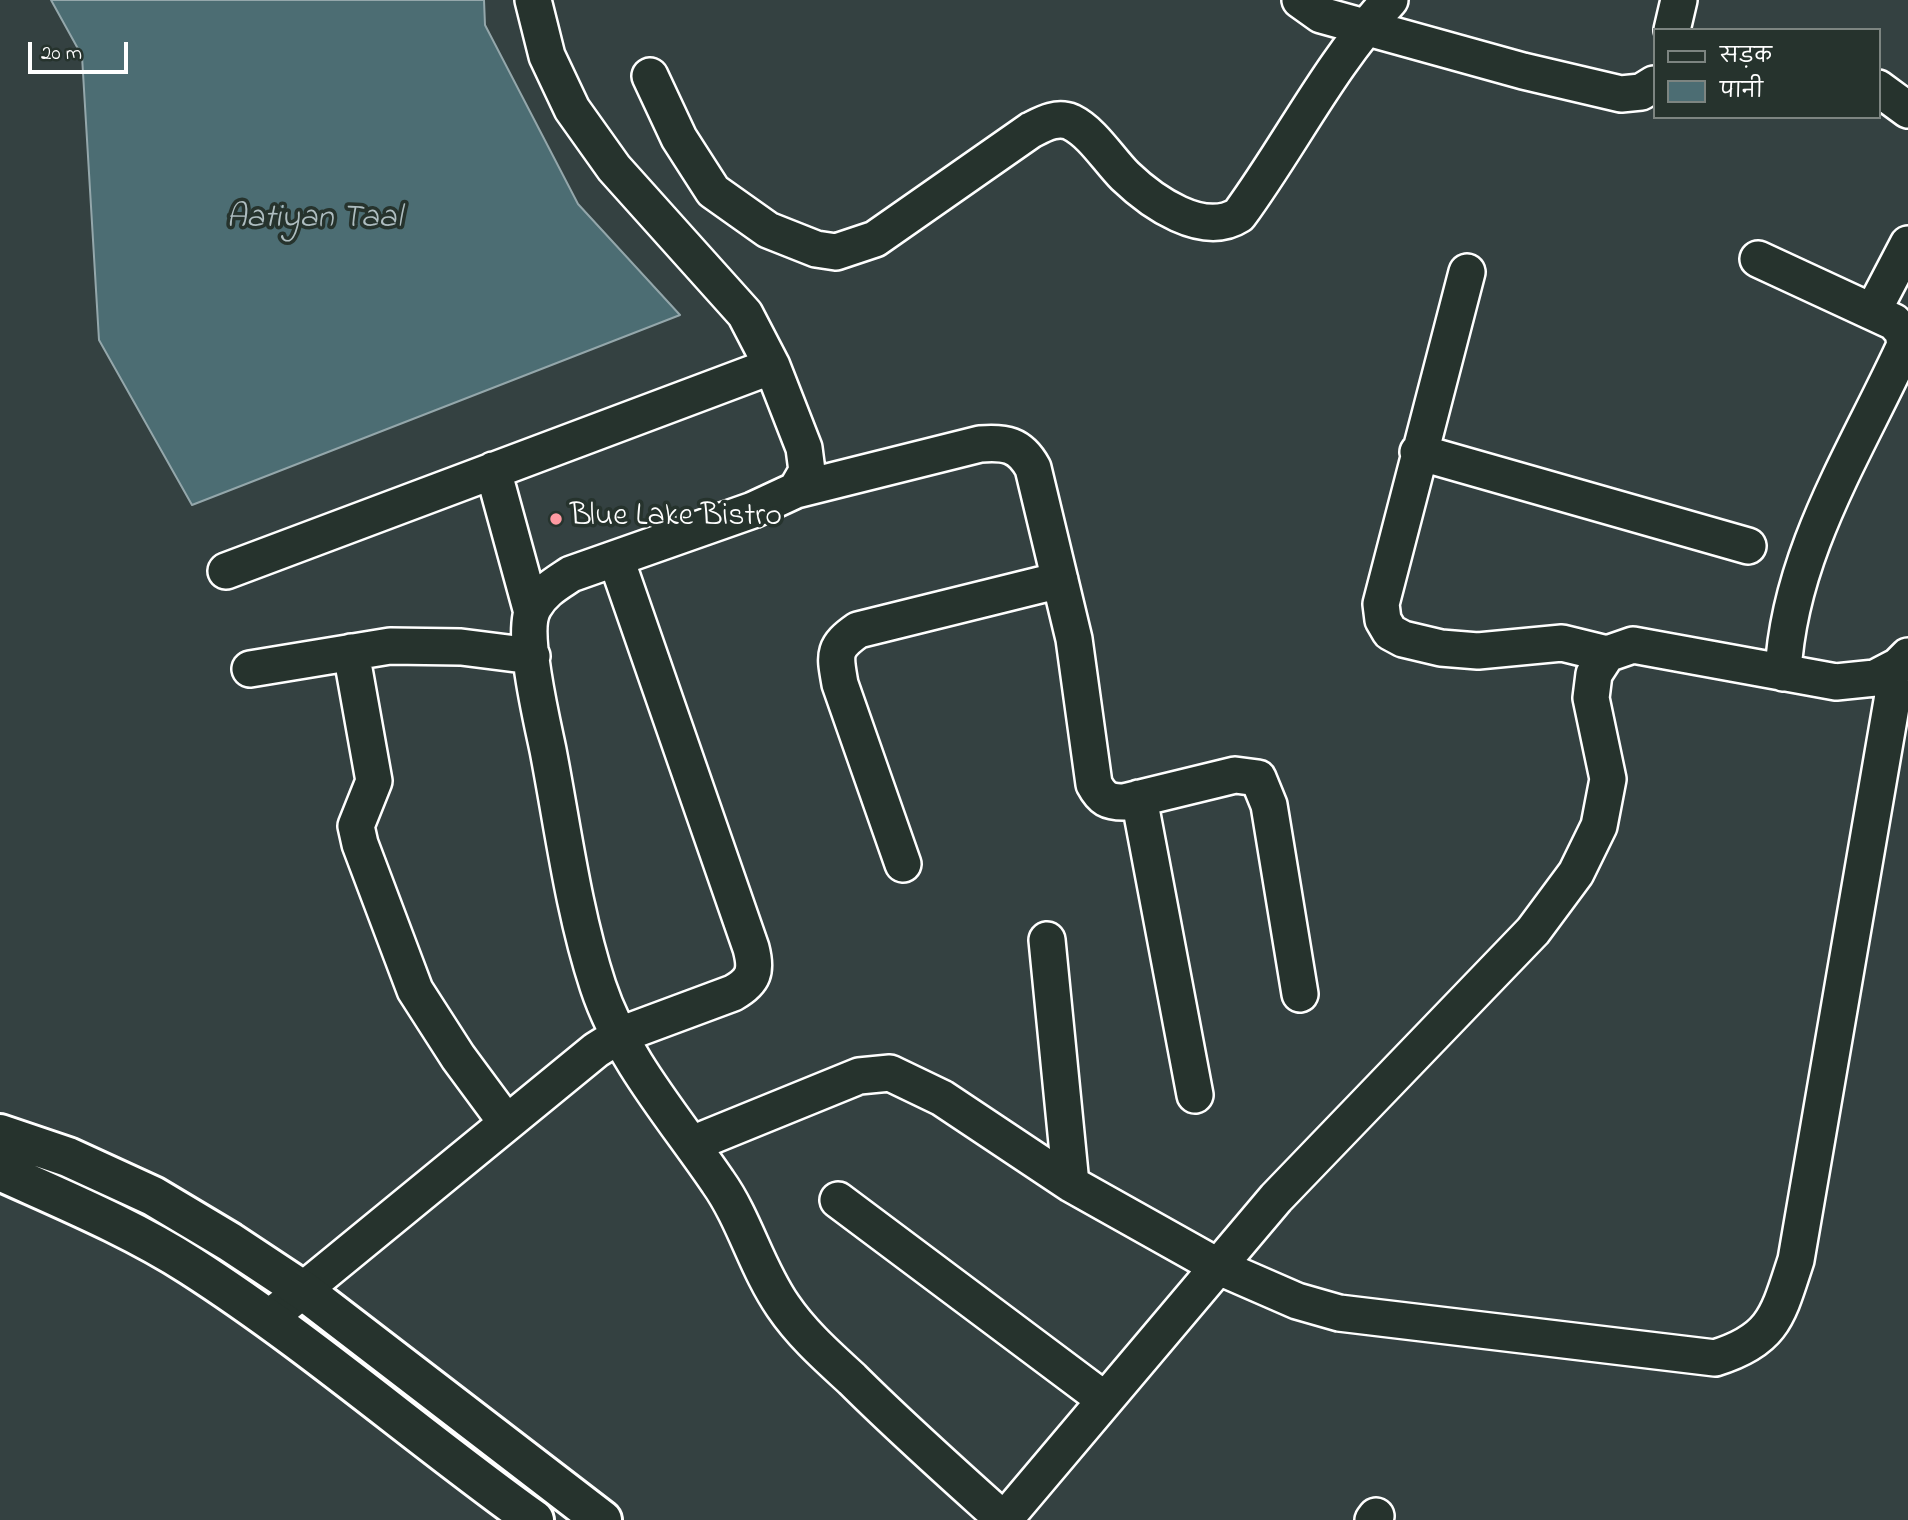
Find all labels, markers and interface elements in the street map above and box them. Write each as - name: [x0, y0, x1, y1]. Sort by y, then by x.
- scale bar: [32, 28, 131, 72]
- legend: [1652, 28, 1880, 119]
- text: 20 m: [41, 39, 82, 69]
- text: सड़क: [1720, 42, 1772, 72]
- text: पानी: [1720, 77, 1763, 107]
- water label: Aatiyan Taal: [226, 201, 402, 241]
- place label: Blue Lake Bistro: [570, 500, 782, 538]
- marker: Blue Lake Bistro: [548, 511, 564, 527]

